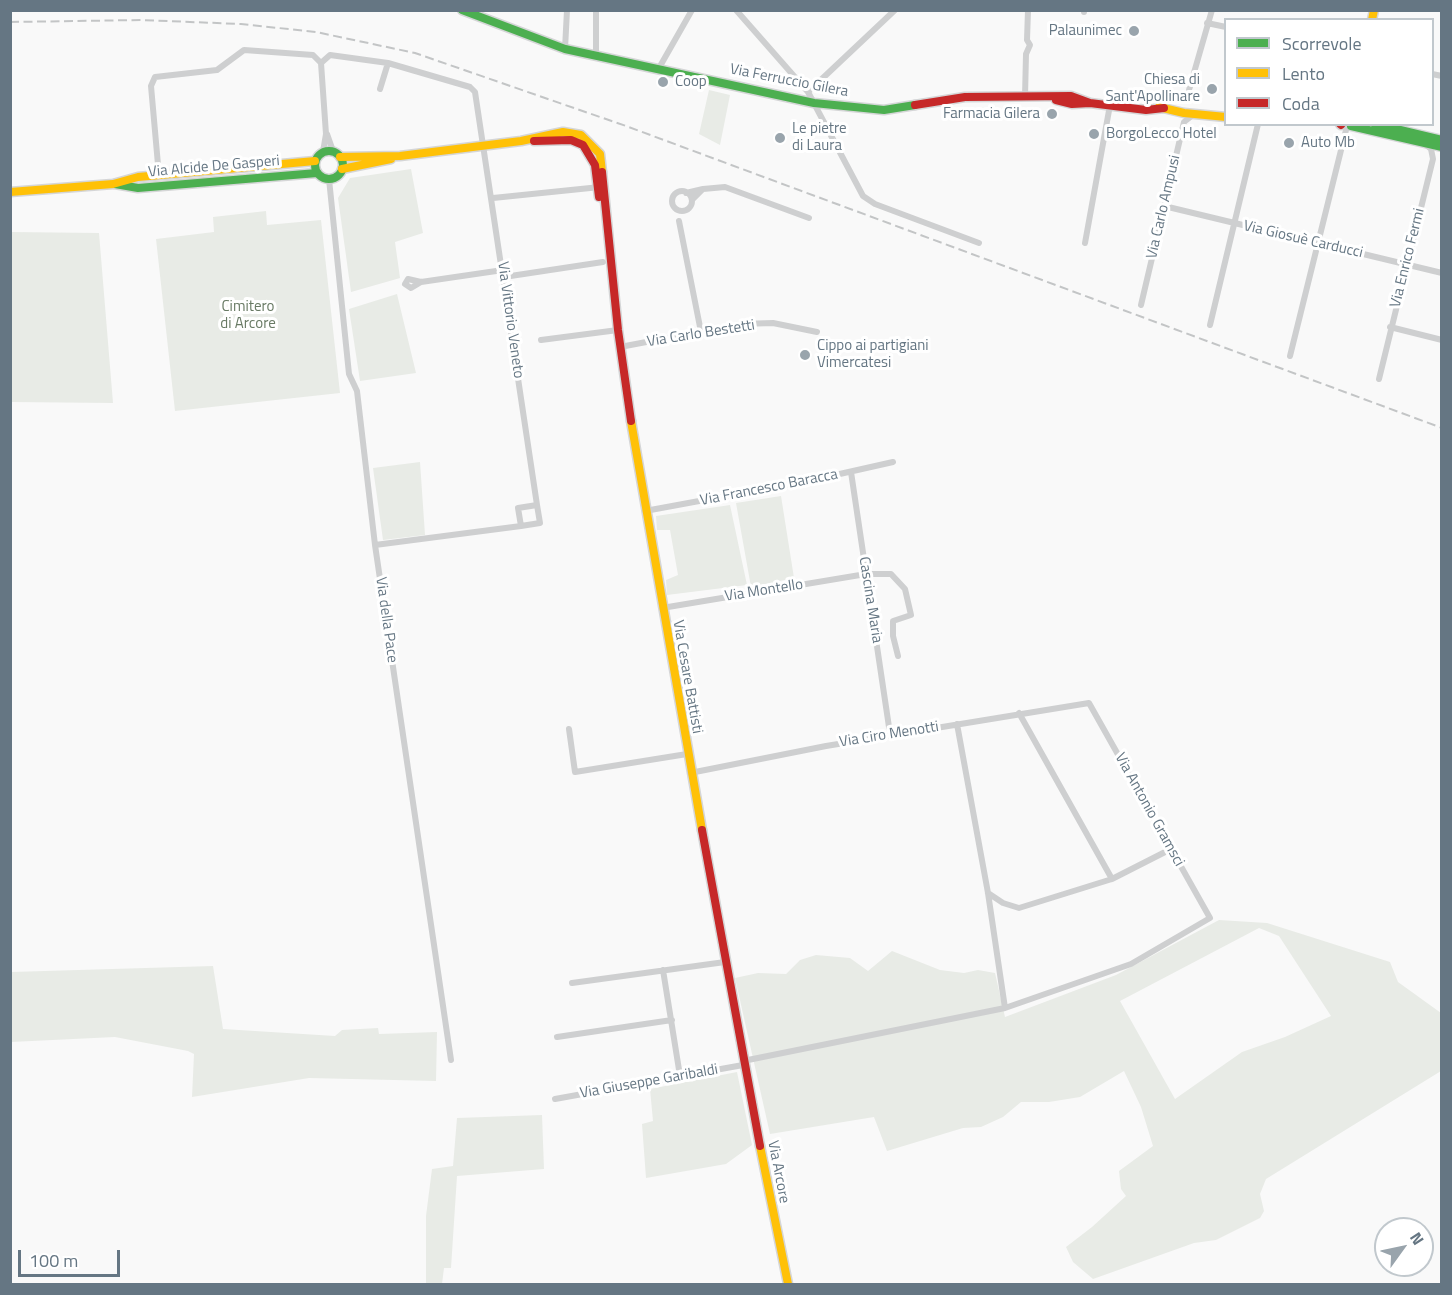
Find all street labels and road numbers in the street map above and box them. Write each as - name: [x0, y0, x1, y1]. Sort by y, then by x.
- street label: Via Ferruccio Gilera: [728, 61, 850, 101]
- street label: Via Alcide De Gasperi: [147, 152, 281, 182]
- street label: Via Carlo Ampusi: [1143, 153, 1185, 261]
- street label: Via Enrico Fermi: [1387, 207, 1429, 309]
- street label: Via Giosuè Carducci: [1242, 218, 1364, 262]
- street label: Via Vittorio Veneto: [493, 261, 527, 379]
- street label: Via Carlo Bestetti: [646, 317, 756, 351]
- street label: Via Francesco Baracca: [699, 466, 839, 510]
- street label: Cascina Maria: [854, 555, 886, 645]
- street label: Via della Pace: [371, 576, 401, 664]
- street label: Via Montello: [724, 576, 804, 606]
- street label: Via Cesare Battisti: [668, 619, 706, 735]
- street label: Via Ciro Menotti: [838, 718, 940, 752]
- street label: Via Antonio Gramsci: [1110, 750, 1188, 870]
- street label: Via Giuseppe Garibaldi: [579, 1061, 719, 1103]
- street label: Via Arcore: [763, 1139, 793, 1205]

